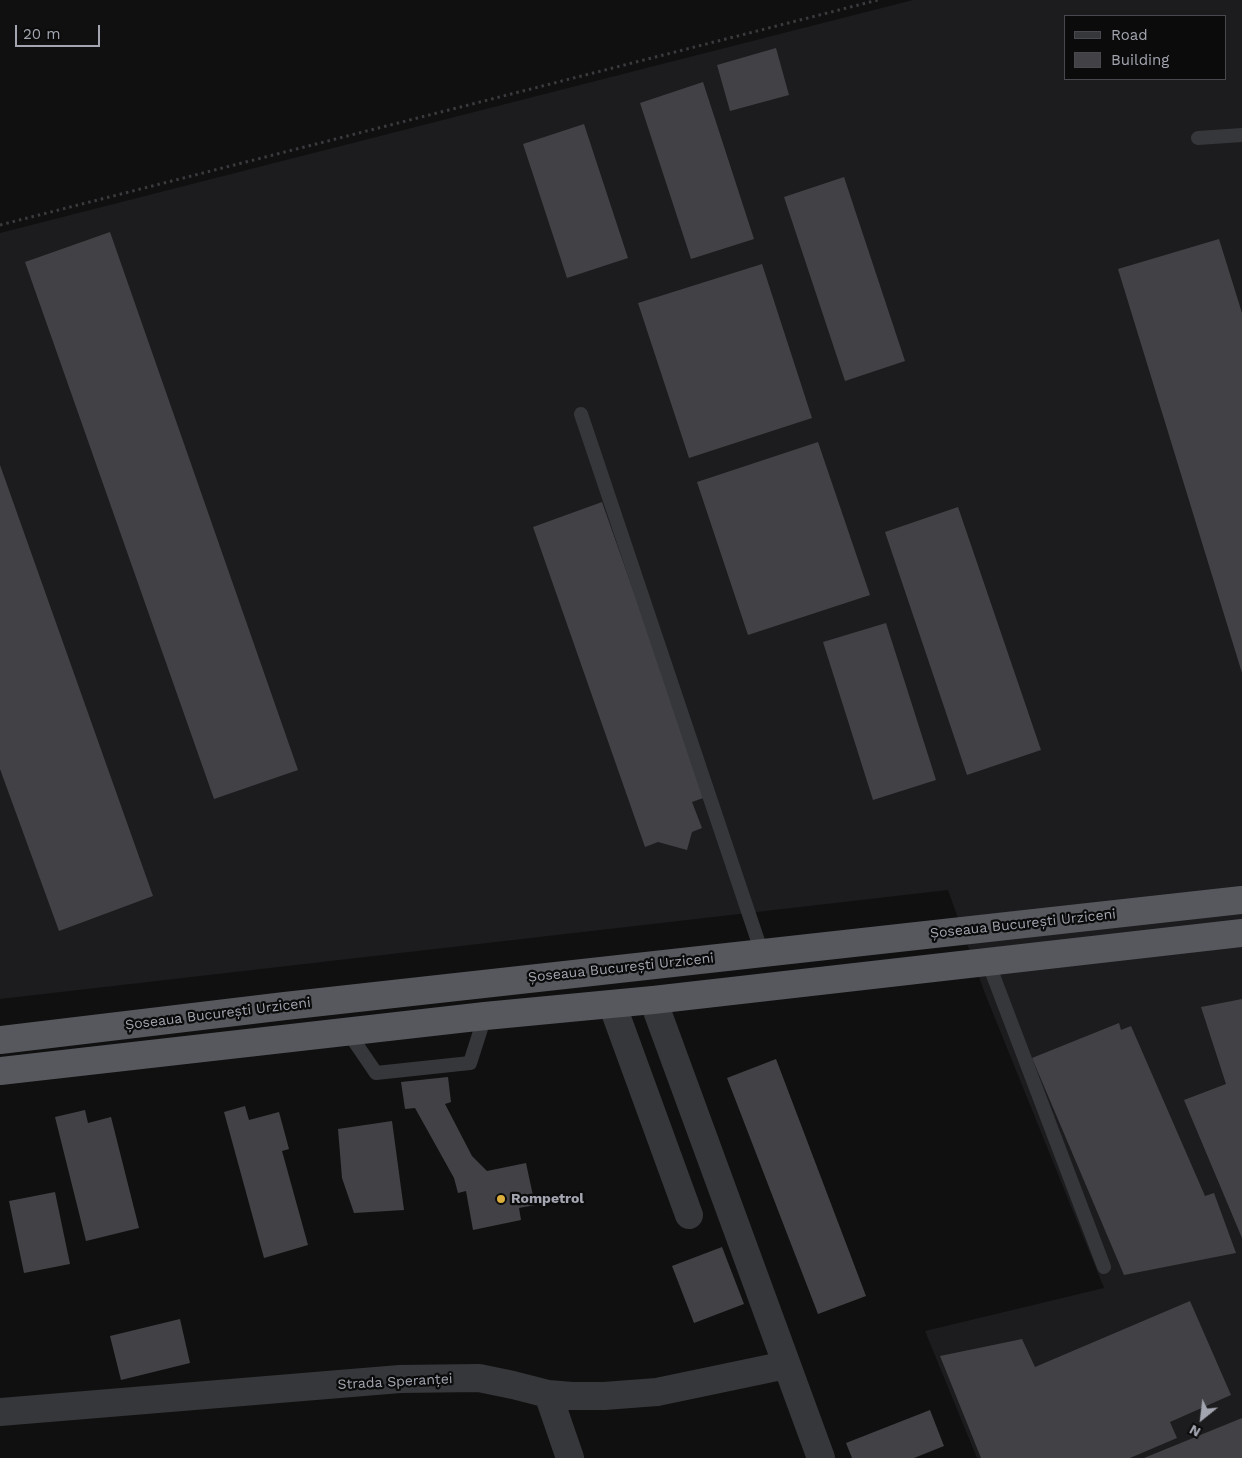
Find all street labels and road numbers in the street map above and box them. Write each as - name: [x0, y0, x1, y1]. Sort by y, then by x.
- street label: Șoseaua București Urziceni: [929, 906, 1117, 942]
- street label: Șoseaua București Urziceni: [527, 950, 715, 986]
- street label: Șoseaua București Urziceni: [124, 994, 312, 1034]
- street label: Strada Speranței: [337, 1371, 453, 1393]

